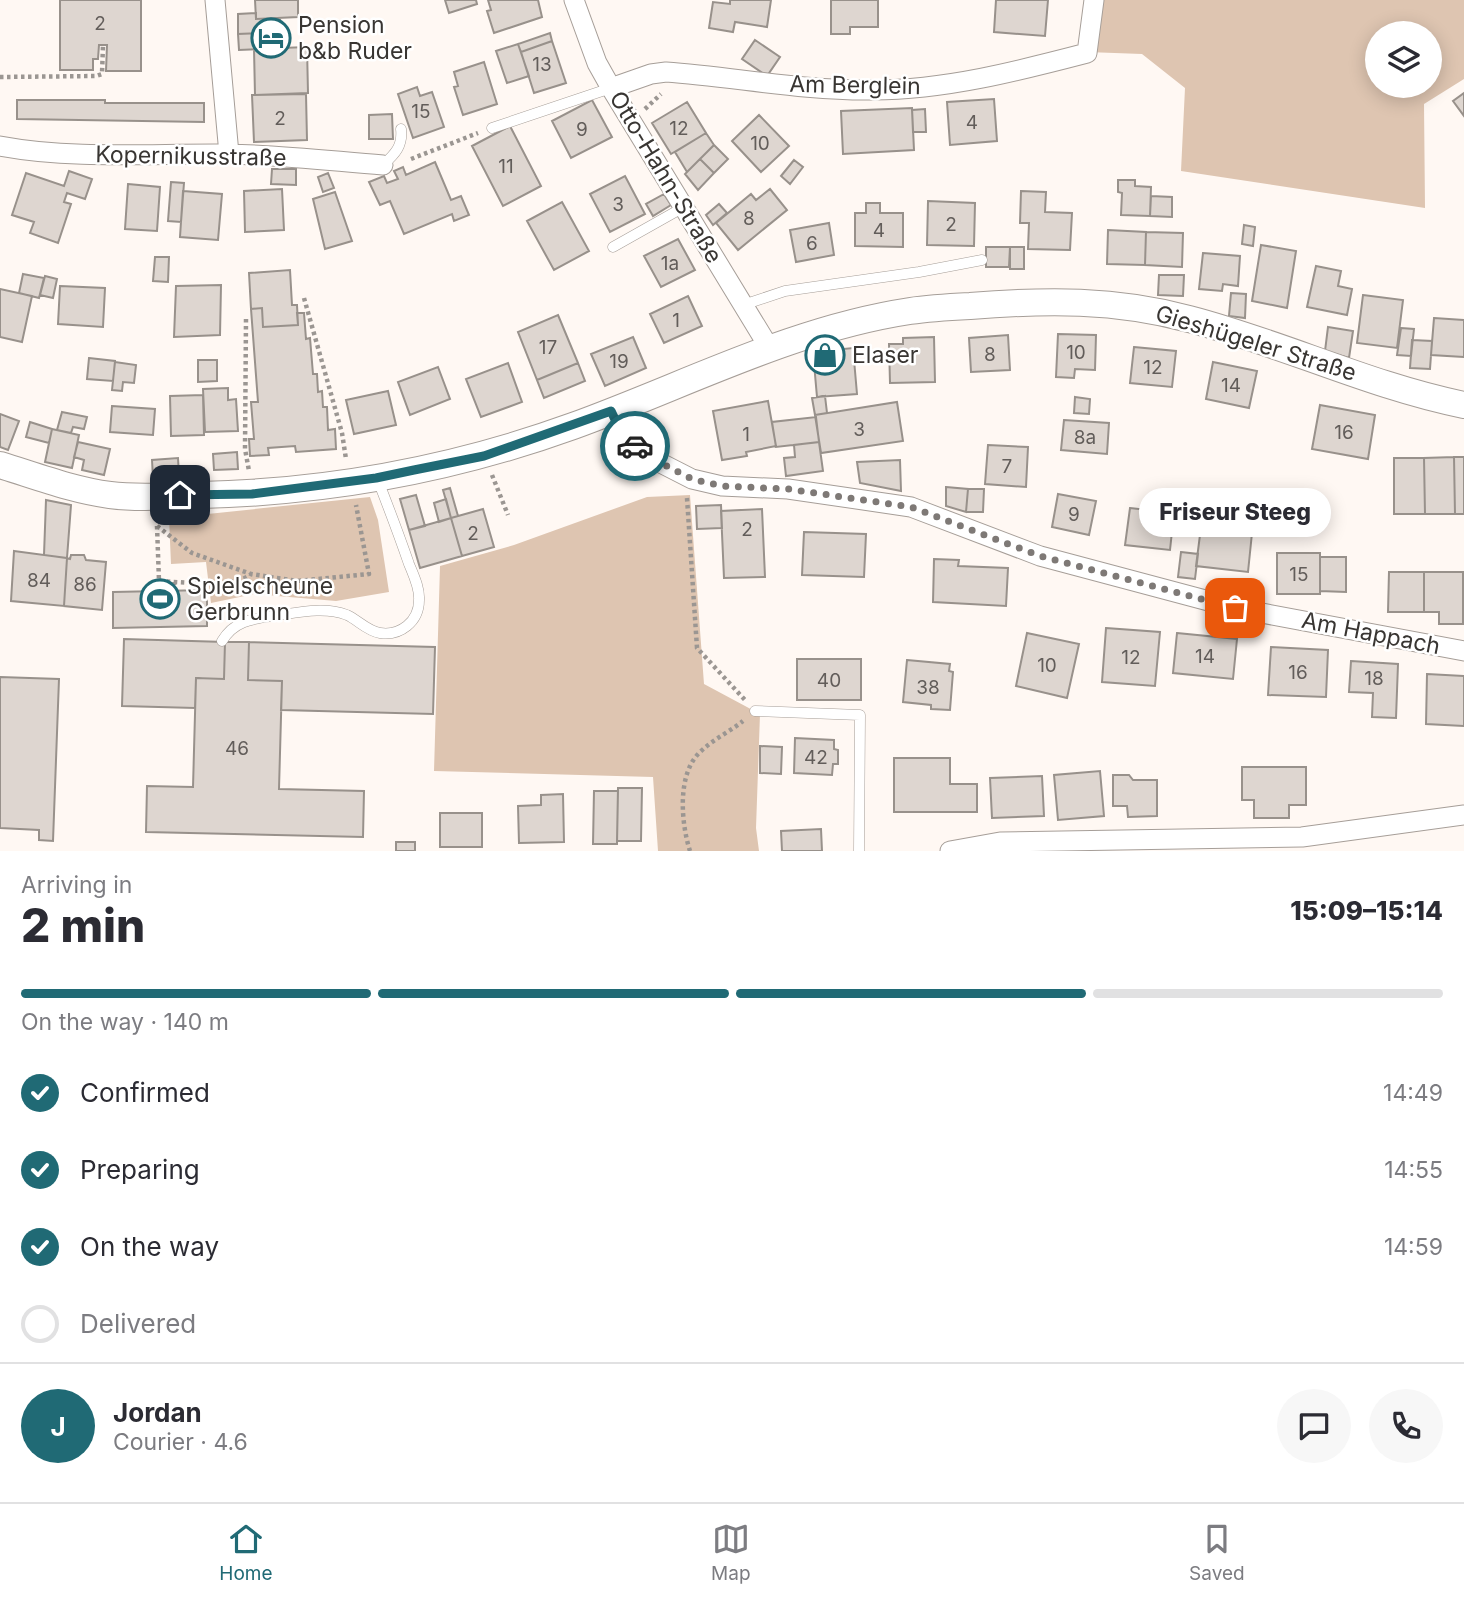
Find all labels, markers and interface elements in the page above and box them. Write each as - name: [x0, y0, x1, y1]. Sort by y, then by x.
- place label: Pension b&b Ruder: [298, 11, 412, 65]
- house number: 2: [94, 12, 106, 35]
- hotel icon: Pension b&b Ruder: [250, 17, 292, 59]
- map controls: [1365, 21, 1442, 98]
- button: layers: [1365, 21, 1442, 98]
- house number: 13: [532, 53, 552, 76]
- street label: Am Berglein: [789, 70, 921, 100]
- street label: Otto-Hahn-Straße: [604, 86, 728, 268]
- house number: 15: [411, 100, 431, 123]
- house number: 2: [274, 107, 286, 130]
- house number: 4: [966, 111, 978, 134]
- house number: 12: [669, 117, 689, 140]
- house number: 9: [576, 118, 588, 141]
- house number: 10: [750, 132, 770, 155]
- street label: Kopernikusstraße: [95, 140, 287, 172]
- house number: 11: [498, 155, 514, 178]
- house number: 3: [612, 193, 624, 216]
- house number: 8: [743, 207, 755, 230]
- house number: 2: [945, 213, 957, 236]
- house number: 4: [873, 219, 885, 242]
- house number: 6: [806, 232, 818, 255]
- house number: 1a: [661, 252, 679, 275]
- street label: Gieshügeler Straße: [1152, 299, 1360, 387]
- house number: 1: [672, 309, 680, 332]
- shop icon: Elaser: [804, 334, 846, 376]
- house number: 17: [539, 336, 557, 359]
- place label: Elaser: [852, 341, 919, 369]
- house number: 10: [1066, 341, 1086, 364]
- house number: 8: [984, 343, 996, 366]
- house number: 19: [609, 350, 629, 373]
- house number: 12: [1143, 356, 1163, 379]
- house number: 14: [1221, 374, 1241, 397]
- courier: [600, 411, 670, 481]
- house number: 3: [853, 418, 865, 441]
- house number: 16: [1334, 421, 1354, 444]
- house number: 1: [742, 423, 750, 446]
- house number: 8a: [1074, 426, 1096, 449]
- icon: car: [616, 427, 654, 465]
- house number: 7: [1002, 455, 1012, 478]
- pin: [150, 465, 210, 525]
- icon: home: [161, 476, 199, 514]
- callout: Friseur Steeg: [1139, 489, 1331, 538]
- text: Friseur Steeg: [1159, 498, 1311, 526]
- house number: 9: [1068, 503, 1080, 526]
- house number: 2: [741, 518, 753, 541]
- house number: 2: [467, 522, 479, 545]
- house number: 15: [1289, 563, 1309, 586]
- house number: 84: [27, 569, 51, 592]
- place label: Spielscheune Gerbrunn: [187, 572, 333, 626]
- house number: 86: [73, 573, 97, 596]
- sports icon: Spielscheune Gerbrunn: [139, 578, 181, 620]
- pin: [1205, 578, 1265, 638]
- icon: bag: [1216, 589, 1254, 627]
- street label: Am Happach: [1299, 606, 1443, 660]
- house number: 14: [1195, 645, 1215, 668]
- house number: 12: [1121, 646, 1141, 669]
- house number: 10: [1037, 654, 1057, 677]
- house number: 16: [1288, 661, 1308, 684]
- house number: 18: [1364, 667, 1384, 690]
- house number: 40: [817, 669, 841, 692]
- house number: 38: [916, 676, 940, 699]
- house number: 46: [225, 737, 249, 760]
- house number: 42: [804, 746, 828, 769]
- text: Arriving in: [21, 871, 132, 899]
- text: 15:09–15:14: [1290, 895, 1443, 926]
- text: 2 min: [21, 897, 145, 953]
- text: On the way · 140 m: [21, 1008, 229, 1036]
- icon: check: [21, 1074, 59, 1112]
- text: Confirmed: [80, 1077, 210, 1108]
- text: 14:49: [1383, 1079, 1443, 1107]
- icon: check: [21, 1151, 59, 1189]
- text: Preparing: [80, 1154, 200, 1185]
- text: 14:55: [1384, 1156, 1443, 1184]
- icon: check: [21, 1228, 59, 1266]
- text: On the way: [80, 1231, 219, 1262]
- text: 14:59: [1384, 1233, 1443, 1261]
- text: Delivered: [80, 1308, 196, 1339]
- button: chat: [1277, 1389, 1351, 1463]
- button: phone: [1369, 1389, 1443, 1463]
- text: Jordan: [113, 1397, 202, 1428]
- text: J: [50, 1411, 66, 1442]
- text: Courier · 4.6: [113, 1428, 248, 1456]
- tab: Home: [219, 1520, 273, 1585]
- tab: Map: [711, 1520, 751, 1585]
- tab: Saved: [1189, 1520, 1245, 1585]

